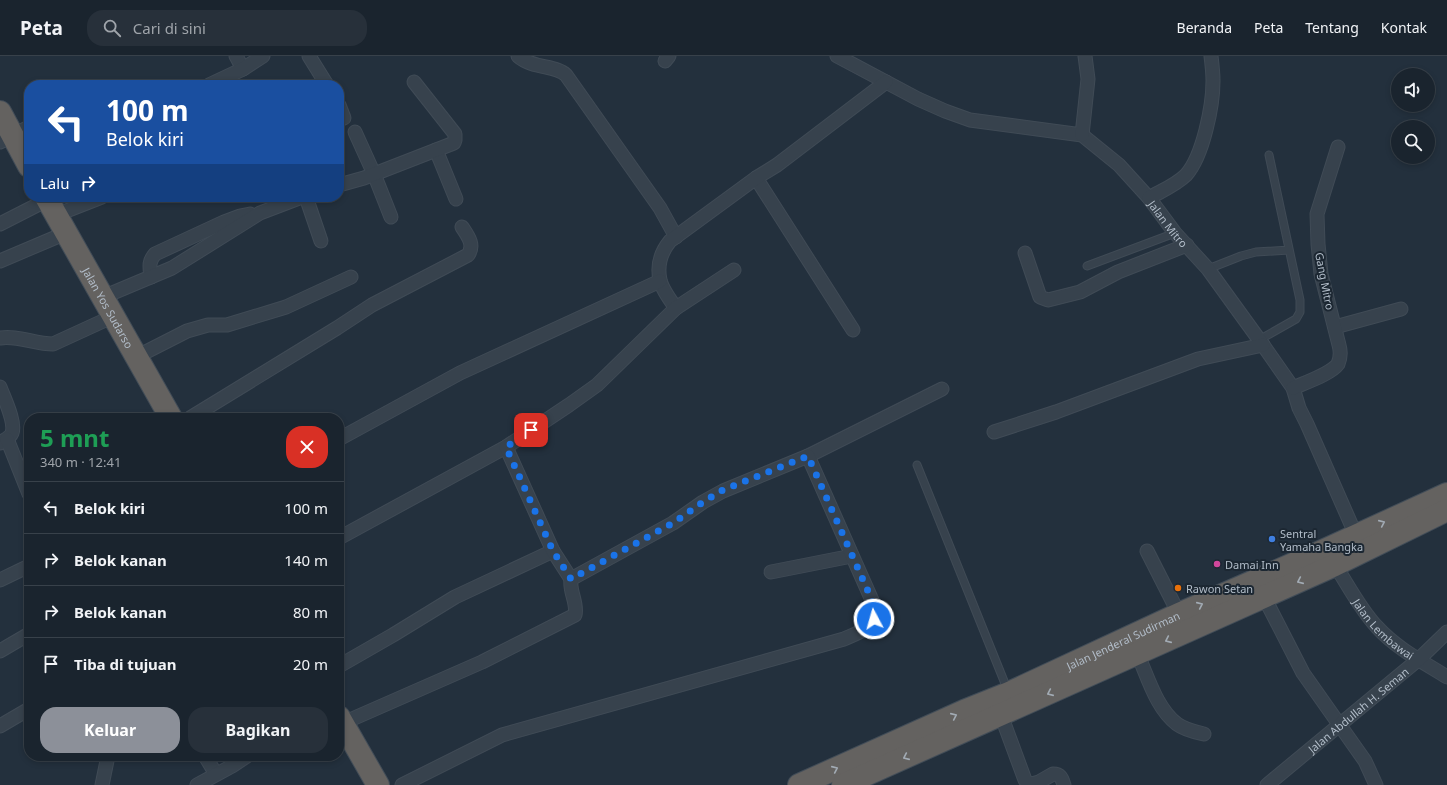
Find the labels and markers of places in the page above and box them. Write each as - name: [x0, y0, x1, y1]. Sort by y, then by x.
- pin: [514, 413, 548, 447]
- place label: Sentral Yamaha Bangka: [1280, 526, 1363, 554]
- marker: Sentral Yamaha Bangka: [1267, 534, 1277, 544]
- place label: Damai Inn: [1225, 557, 1279, 572]
- marker: Damai Inn: [1212, 559, 1222, 569]
- place label: Rawon Setan: [1186, 581, 1253, 596]
- marker: Rawon Setan: [1173, 583, 1183, 593]

